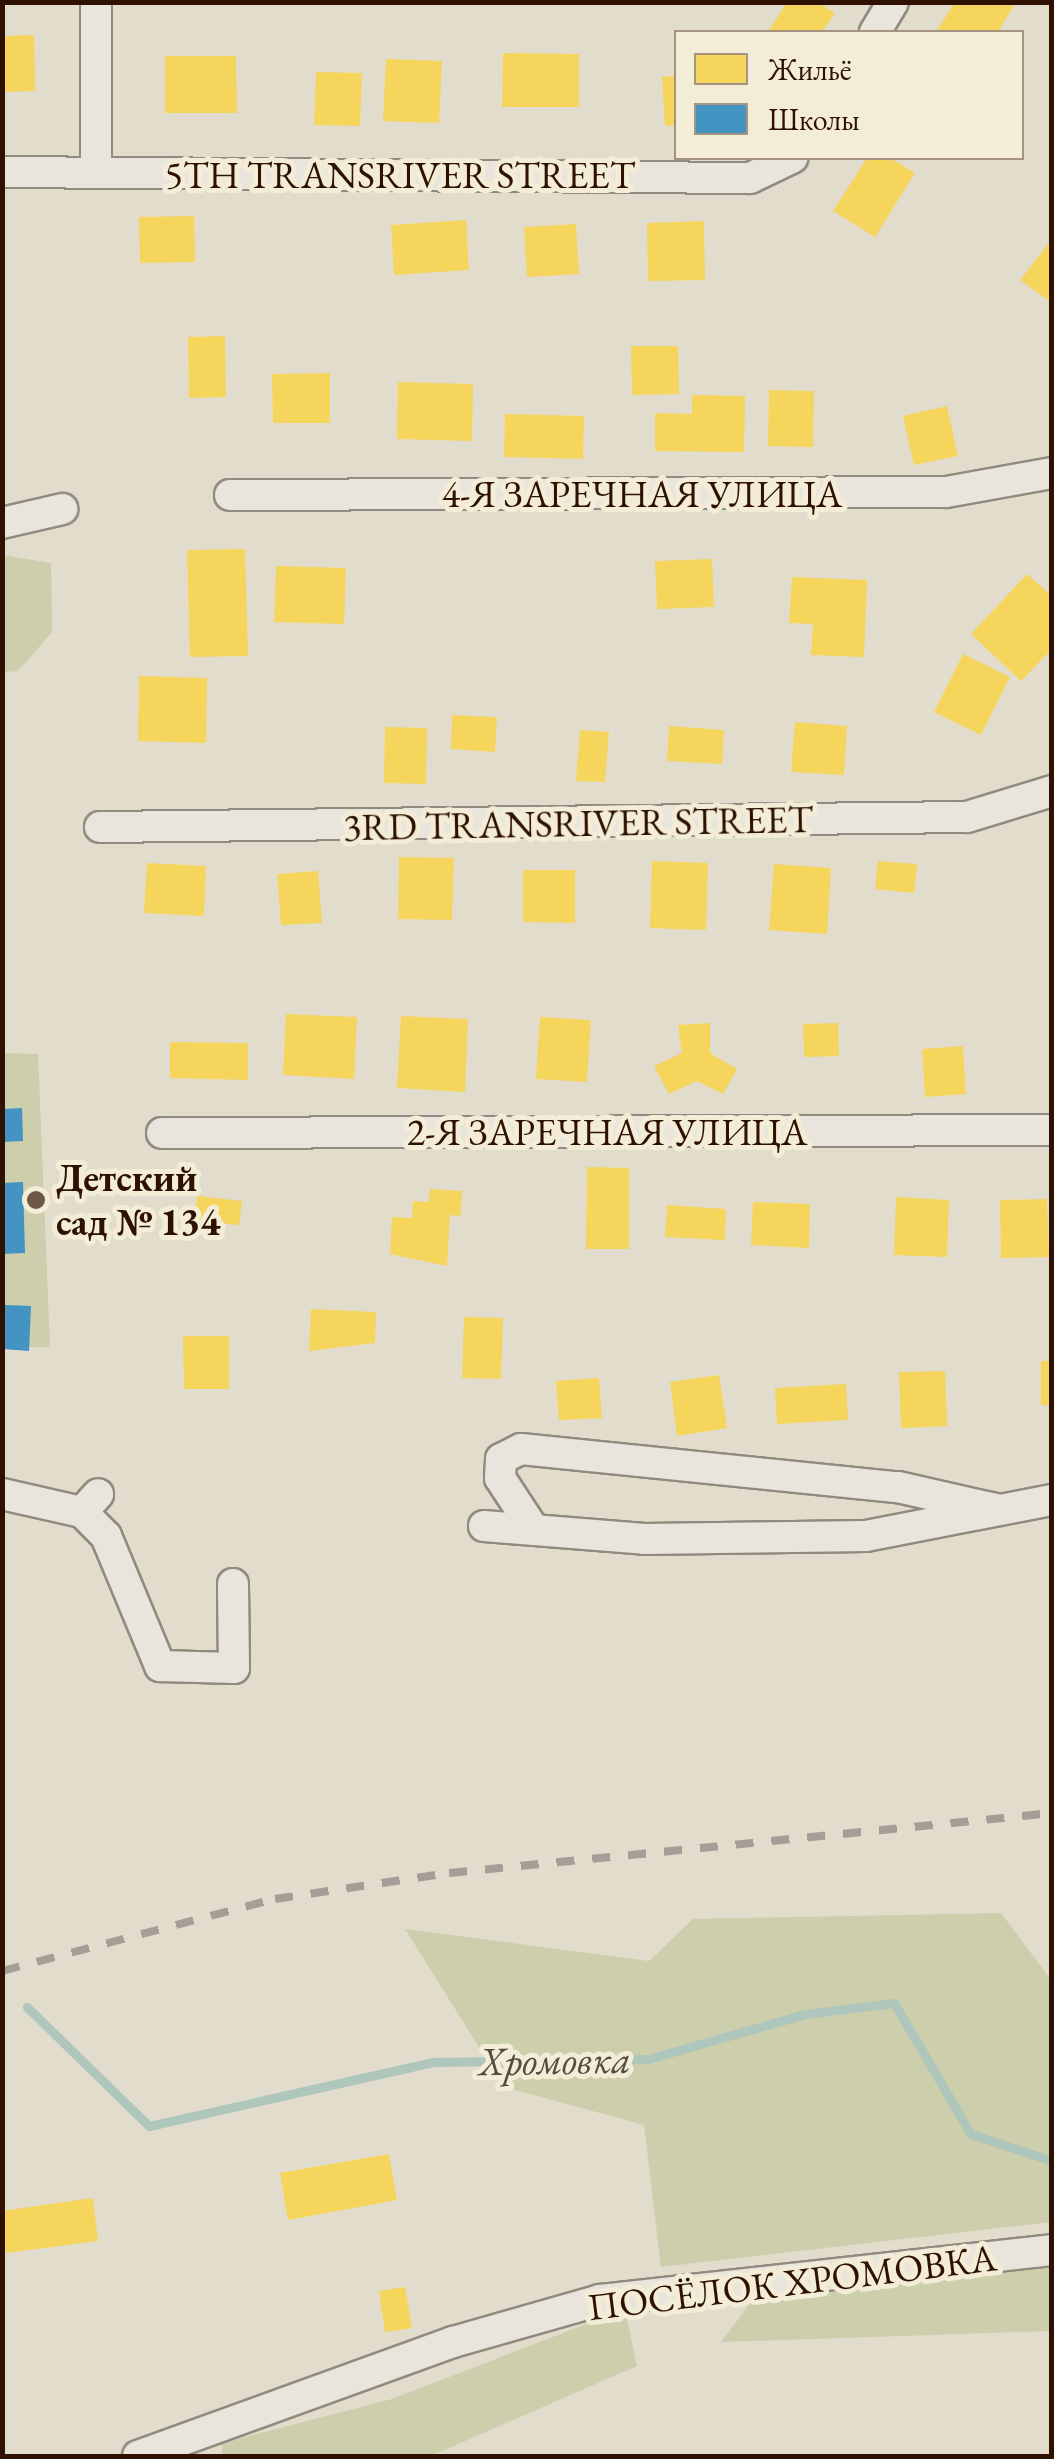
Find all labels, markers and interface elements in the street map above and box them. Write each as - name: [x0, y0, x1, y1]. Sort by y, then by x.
- legend: [674, 30, 1024, 160]
- text: Жильё: [768, 50, 852, 89]
- text: Школы: [768, 100, 860, 139]
- street label: 5TH TRANSRIVER STREET: [165, 152, 635, 198]
- street label: 4-Я ЗАРЕЧНАЯ УЛИЦА: [442, 471, 842, 517]
- street label: 3RD TRANSRIVER STREET: [343, 796, 813, 850]
- street label: 2-Я ЗАРЕЧНАЯ УЛИЦА: [407, 1109, 807, 1155]
- place label: Детский сад № 134: [56, 1155, 220, 1244]
- marker: Детский сад № 134: [25, 1189, 47, 1211]
- water label: Хромовка: [479, 2035, 631, 2085]
- street label: ПОСЁЛОК ХРОМОВКА: [585, 2234, 999, 2330]

